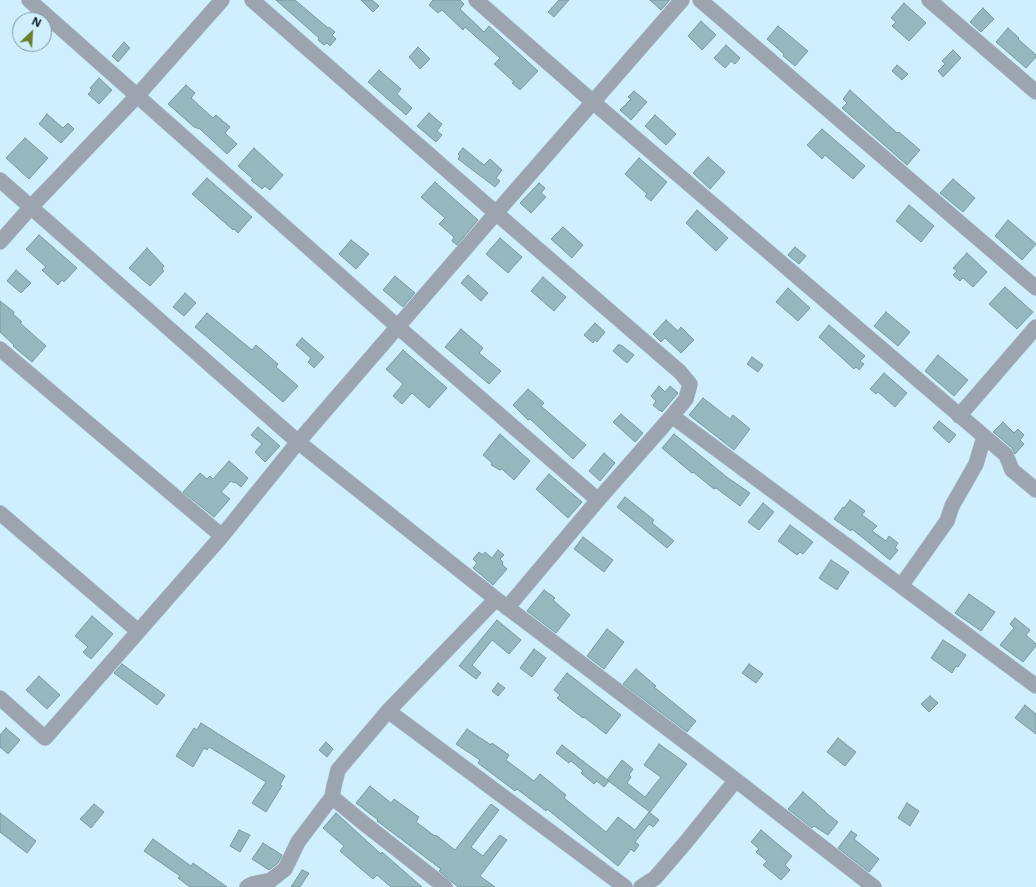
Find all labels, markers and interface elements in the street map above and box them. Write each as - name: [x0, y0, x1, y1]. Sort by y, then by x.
- north arrow: [12, 12, 52, 52]
- text: N: [30, 13, 44, 30]

